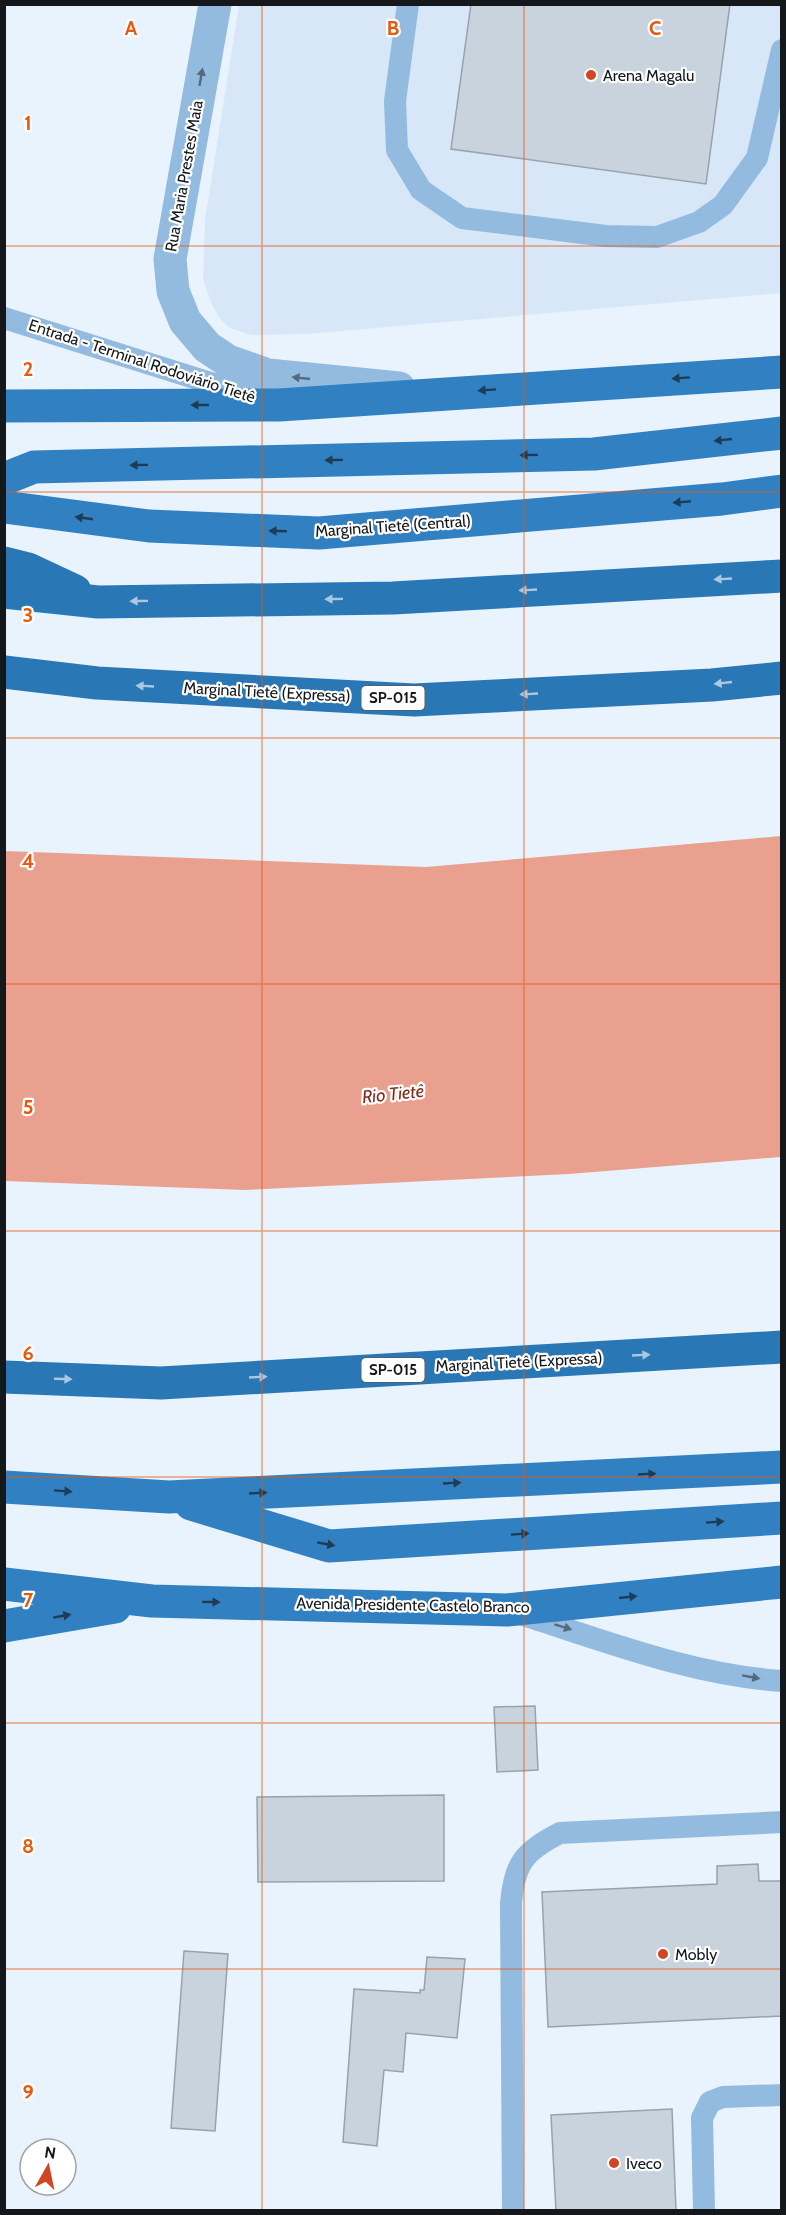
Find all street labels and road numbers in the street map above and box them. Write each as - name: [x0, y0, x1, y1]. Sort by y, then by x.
- street label: Rua Maria Prestes Maia: [161, 98, 207, 253]
- street label: Entrada - Terminal Rodoviário Tietê: [26, 315, 258, 407]
- street label: Marginal Tietê (Central): [314, 511, 472, 541]
- street label: Marginal Tietê (Expressa): [183, 678, 351, 706]
- road number: SP-015: [362, 686, 424, 710]
- street label: Marginal Tietê (Expressa): [435, 1348, 603, 1376]
- road number: SP-015: [362, 1358, 424, 1382]
- street label: Avenida Presidente Castelo Branco: [296, 1593, 530, 1617]

